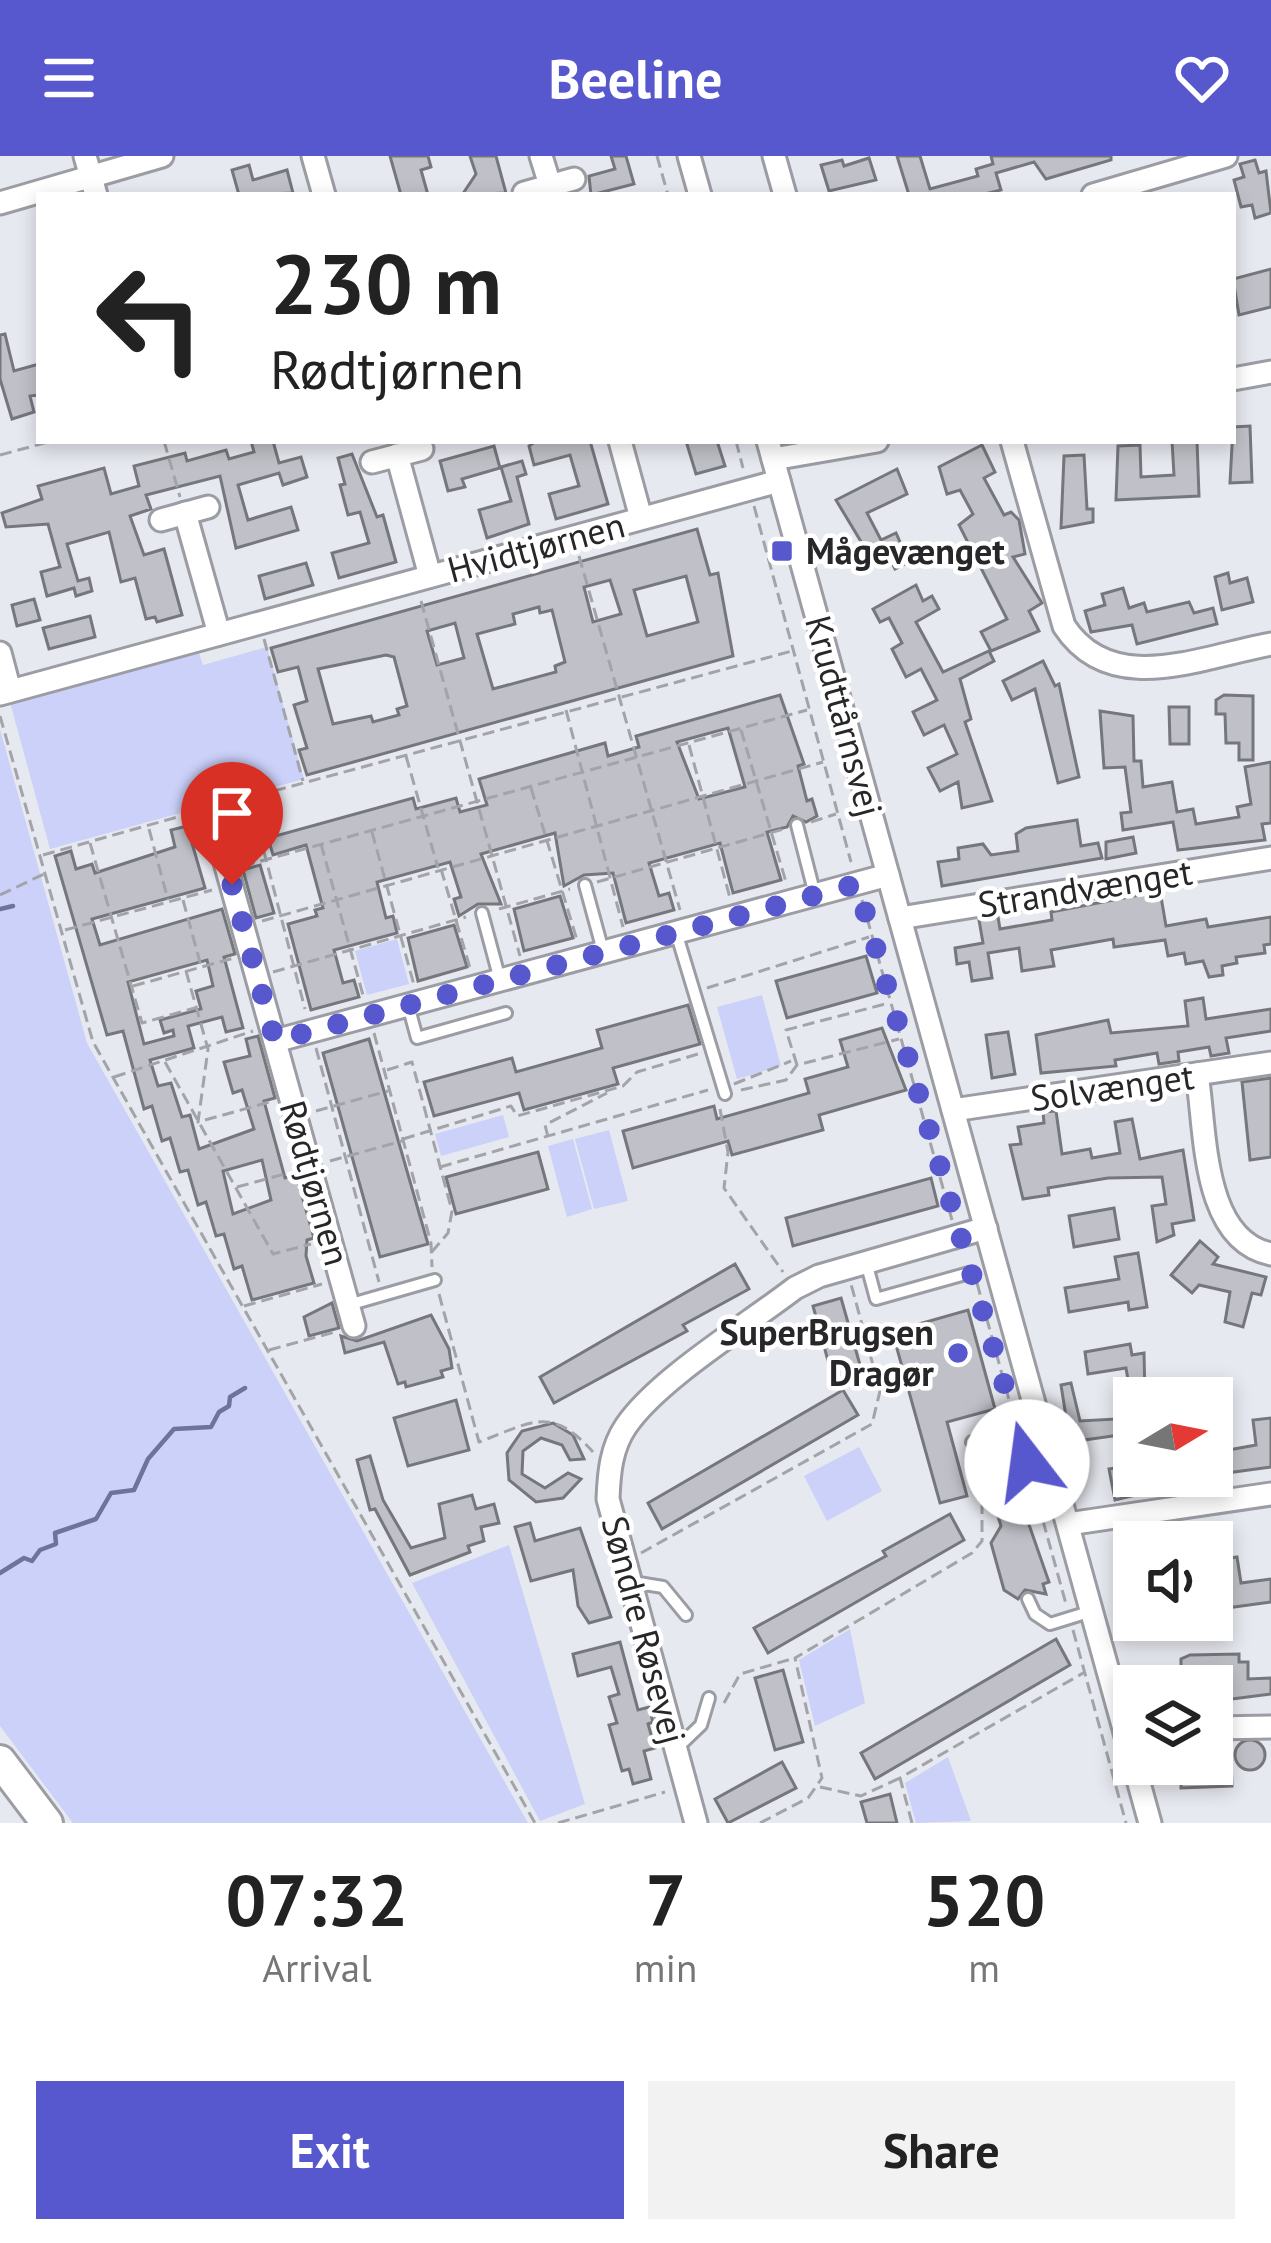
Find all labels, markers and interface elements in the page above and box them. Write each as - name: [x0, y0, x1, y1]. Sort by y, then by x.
- text: Beeline: [549, 43, 722, 113]
- icon: menu: [36, 45, 102, 111]
- icon: heart: [1169, 45, 1235, 111]
- text: 230 m: [270, 228, 502, 337]
- icon: left: [72, 240, 228, 396]
- text: Rødtjørnen: [270, 334, 524, 404]
- street label: Hvidtjørnen: [442, 500, 630, 593]
- place label: Mågevænget: [806, 527, 1005, 574]
- marker: Mågevænget: [769, 538, 795, 564]
- street label: Krudttårnsvej: [795, 610, 894, 822]
- pin: [181, 762, 283, 885]
- icon: arrive: [199, 780, 265, 846]
- street label: Strandvænget: [975, 847, 1195, 928]
- street label: Solvænget: [1027, 1052, 1197, 1121]
- street label: Rødtjørnen: [270, 1095, 361, 1271]
- place label: SuperBrugsen Dragør: [720, 1308, 934, 1396]
- marker: SuperBrugsen Dragør: [945, 1340, 971, 1366]
- north arrow: [1113, 1377, 1233, 1497]
- map controls: [1113, 1377, 1233, 1785]
- position arrow: [964, 1399, 1090, 1525]
- street label: Søndre Røsevej: [591, 1511, 697, 1749]
- button: sound: [1113, 1521, 1233, 1641]
- button: layers: [1113, 1665, 1233, 1785]
- text: 07:32: [226, 1853, 408, 1946]
- text: 7: [645, 1853, 686, 1946]
- text: 520: [923, 1853, 1045, 1946]
- text: Arrival: [262, 1942, 372, 1993]
- text: min: [634, 1942, 697, 1993]
- text: m: [968, 1942, 1000, 1993]
- button: Exit: [36, 2081, 624, 2219]
- button: Share: [648, 2081, 1235, 2219]

